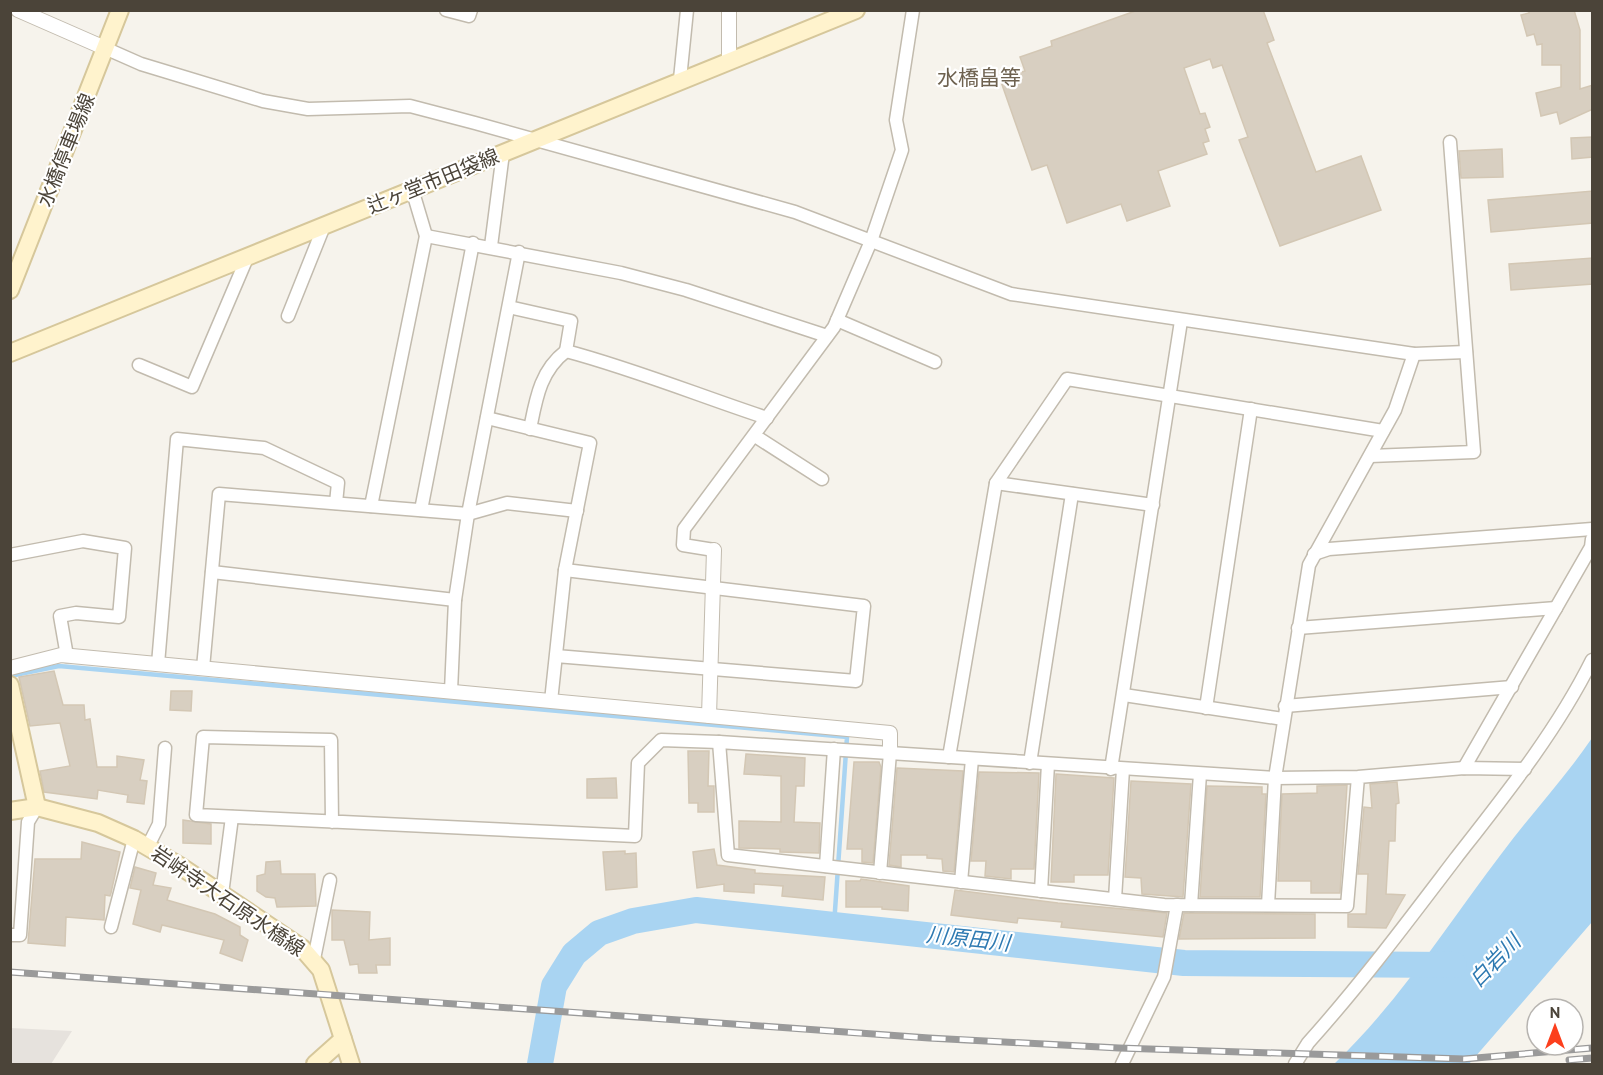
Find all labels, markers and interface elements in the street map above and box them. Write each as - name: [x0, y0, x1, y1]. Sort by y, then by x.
- district label: 水橋畠等: [937, 64, 1021, 91]
- street label: 水橋停車場線: [31, 89, 101, 211]
- street label: 辻ヶ堂市田袋線: [363, 143, 503, 219]
- street label: 岩峅寺大石原水橋線: [146, 840, 310, 962]
- water label: 川原田川: [925, 921, 1013, 957]
- water label: 白岩川: [1463, 927, 1528, 993]
- north arrow: [1525, 997, 1585, 1057]
- text: N: [1550, 1002, 1560, 1022]

